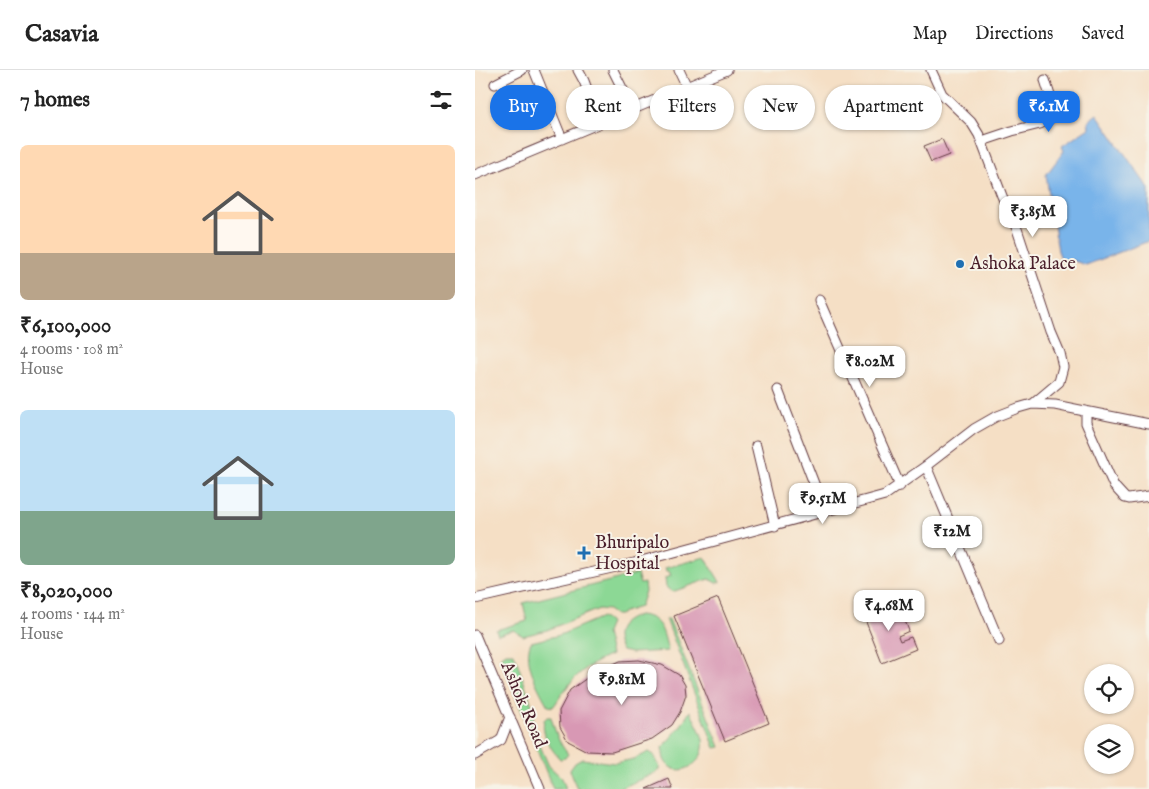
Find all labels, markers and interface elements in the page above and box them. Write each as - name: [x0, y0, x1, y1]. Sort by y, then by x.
- text: Casavia: [25, 19, 99, 50]
- text: Map: [913, 23, 947, 46]
- text: Directions: [975, 23, 1053, 46]
- text: Saved: [1081, 23, 1124, 46]
- chip: Buy: [490, 85, 556, 130]
- chip: Rent: [566, 85, 640, 130]
- chip: Filters: [650, 85, 734, 130]
- chip: New: [744, 85, 815, 130]
- chip: Apartment: [825, 85, 942, 130]
- icon: filters: [427, 86, 455, 114]
- text: 7 homes: [20, 87, 90, 114]
- pin: ₹6.1M: [1014, 90, 1084, 133]
- text: ₹6.1M: [1029, 97, 1069, 117]
- icon: home: [193, 178, 283, 268]
- pin: ₹3.85M: [992, 196, 1074, 238]
- text: ₹3.85M: [1010, 202, 1056, 222]
- place label: Ashoka Palace: [969, 253, 1076, 276]
- marker: Ashoka Palace: [954, 258, 966, 270]
- text: ₹6,100,000: [20, 313, 111, 340]
- text: 4 rooms · 108 m²: [20, 340, 123, 360]
- pin: ₹8.02M: [829, 346, 911, 388]
- text: ₹8.02M: [845, 352, 895, 372]
- text: House: [20, 360, 63, 380]
- icon: home: [193, 443, 283, 533]
- pin: ₹9.51M: [782, 482, 864, 525]
- text: ₹9.51M: [800, 489, 846, 509]
- pin: ₹12M: [922, 516, 982, 558]
- text: ₹12M: [933, 522, 971, 542]
- place label: Bhuripalo Hospital: [595, 532, 669, 576]
- marker: Bhuripalo Hospital: [577, 546, 591, 560]
- text: ₹8,020,000: [20, 578, 113, 605]
- pin: ₹4.68M: [848, 590, 930, 632]
- text: ₹4.68M: [865, 596, 913, 616]
- text: 4 rooms · 144 m²: [20, 605, 125, 625]
- text: House: [20, 625, 63, 645]
- street label: Ashok Road: [494, 657, 552, 752]
- pin: ₹9.81M: [581, 664, 663, 706]
- map controls: [1084, 664, 1134, 774]
- button: locate: [1084, 664, 1134, 714]
- text: ₹9.81M: [599, 670, 645, 690]
- button: layers: [1084, 724, 1134, 774]

